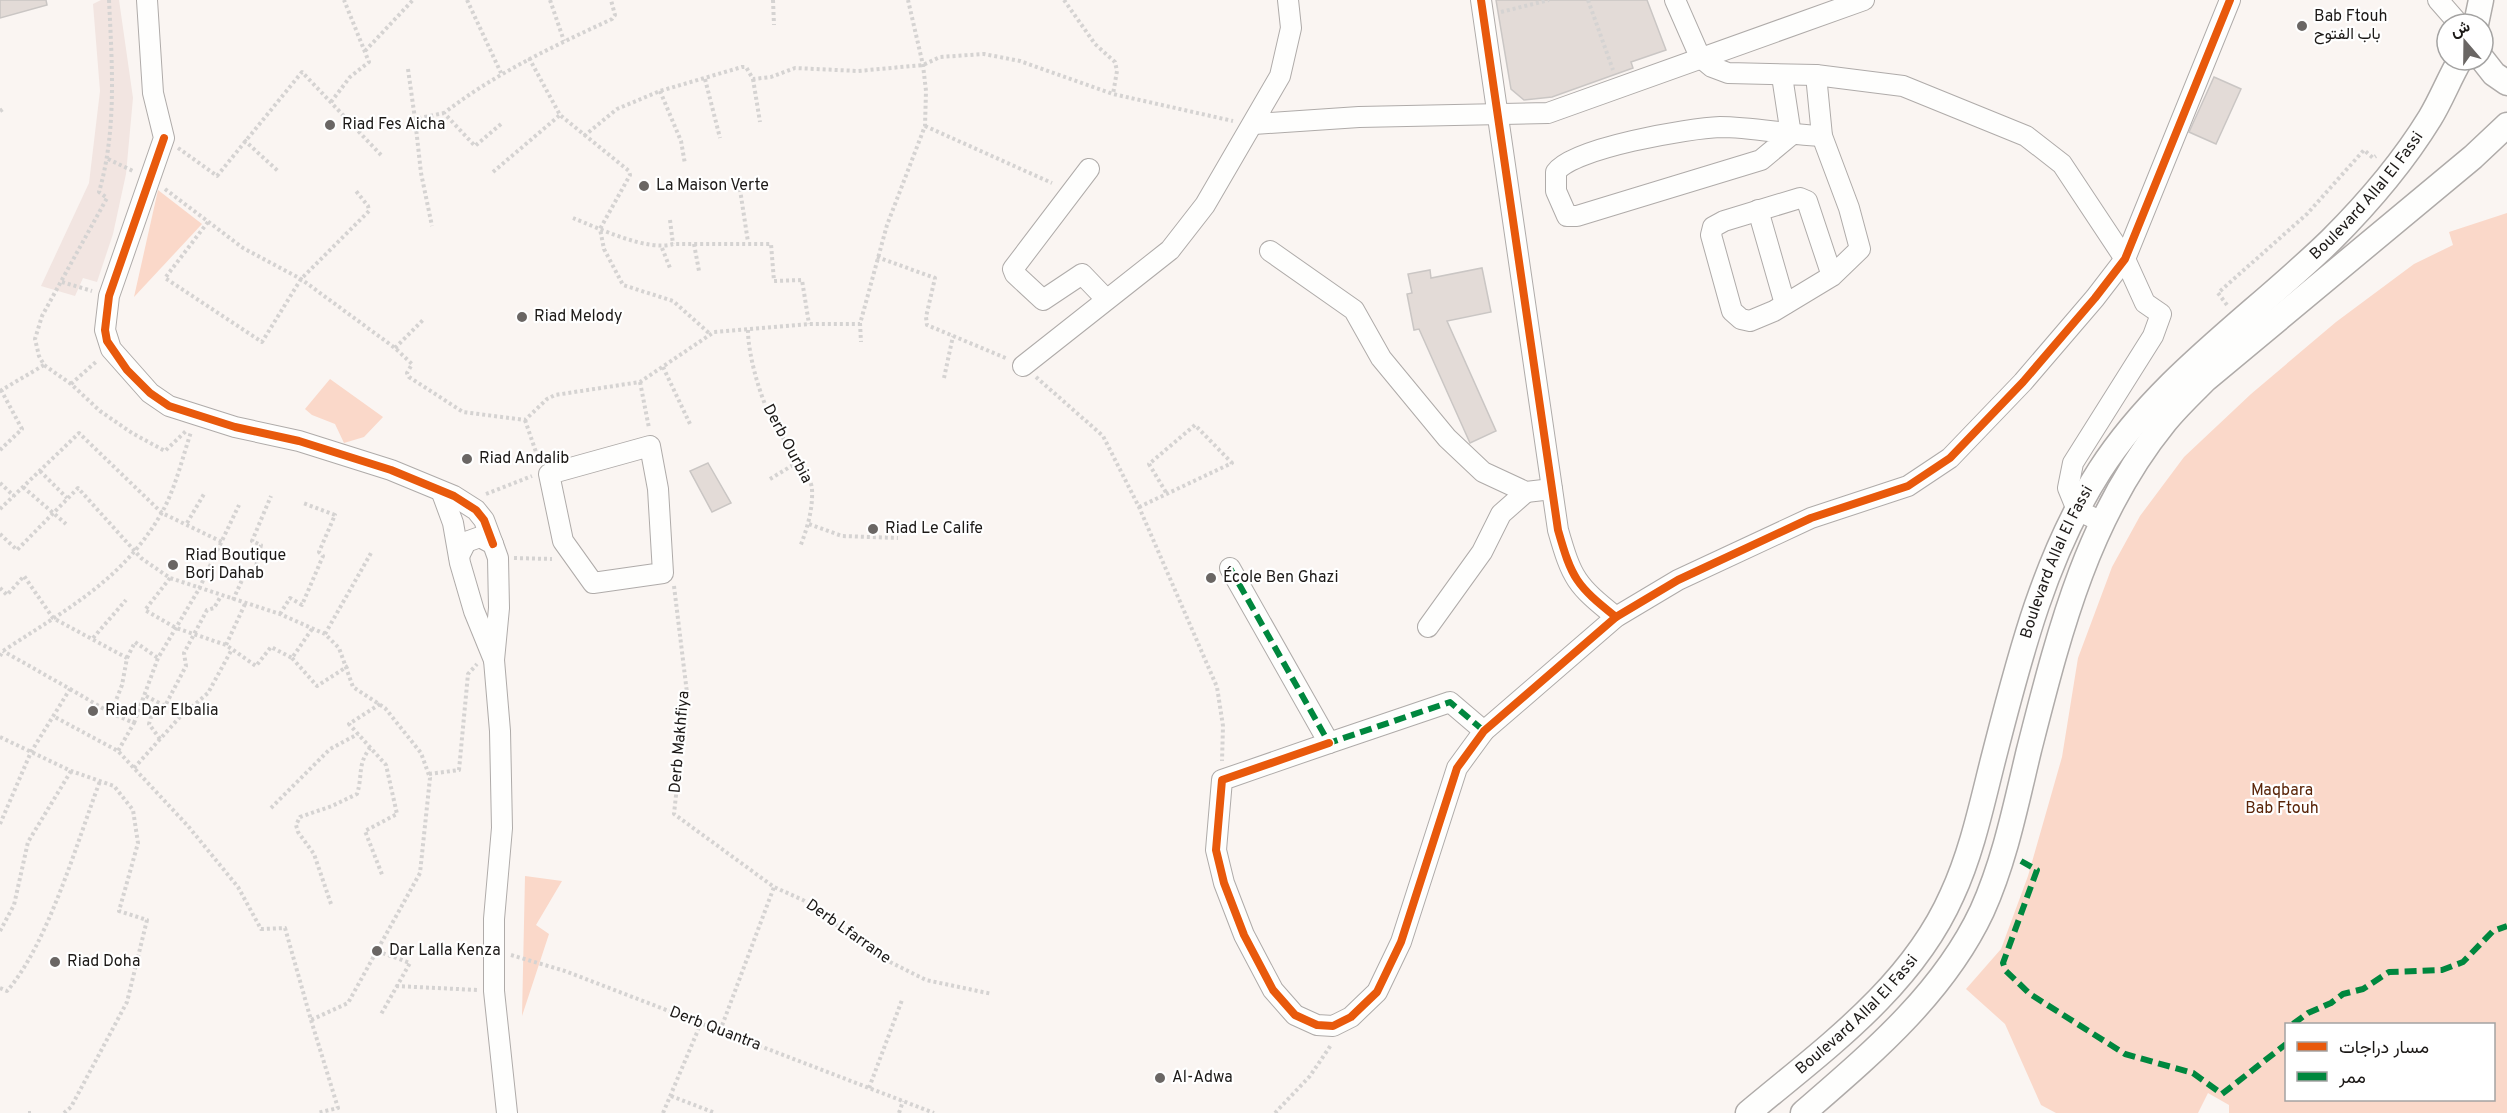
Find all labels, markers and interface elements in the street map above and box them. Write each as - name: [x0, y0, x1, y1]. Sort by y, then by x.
- place label: Bab Ftouh باب الفتوح: [2314, 7, 2388, 45]
- north arrow: [2435, 12, 2495, 72]
- text: ش: [2448, 17, 2473, 42]
- marker: Bab Ftouh باب الفتوح: [2295, 19, 2309, 33]
- place label: Riad Fes Aicha: [342, 115, 445, 135]
- marker: Riad Fes Aicha: [323, 118, 337, 132]
- street label: Boulevard Allal El Fassi: [2306, 128, 2428, 265]
- place label: La Maison Verte: [656, 176, 769, 196]
- marker: La Maison Verte: [637, 179, 651, 193]
- place label: Riad Melody: [534, 307, 622, 327]
- marker: Riad Melody: [515, 310, 529, 324]
- street label: Derb Ourbia: [758, 401, 816, 487]
- place label: Riad Andalib: [479, 449, 569, 469]
- marker: Riad Andalib: [460, 452, 474, 466]
- street label: Boulevard Allal El Fassi: [2017, 482, 2098, 641]
- place label: Riad Le Calife: [885, 519, 983, 539]
- marker: Riad Le Calife: [866, 522, 880, 536]
- place label: Riad Boutique Borj Dahab: [185, 546, 286, 584]
- marker: Riad Boutique Borj Dahab: [166, 558, 180, 572]
- place label: École Ben Ghazi: [1223, 566, 1338, 588]
- marker: École Ben Ghazi: [1204, 571, 1218, 585]
- street label: Derb Makhfiya: [666, 690, 694, 794]
- place label: Riad Dar Elbalia: [105, 701, 218, 721]
- marker: Riad Dar Elbalia: [86, 704, 100, 718]
- park label: Maqbara Bab Ftouh: [2245, 781, 2319, 819]
- street label: Derb Lfarrane: [801, 895, 895, 969]
- place label: Dar Lalla Kenza: [389, 941, 501, 961]
- marker: Dar Lalla Kenza: [370, 944, 384, 958]
- street label: Boulevard Allal El Fassi: [1792, 951, 1923, 1079]
- place label: Riad Doha: [67, 952, 140, 972]
- marker: Riad Doha: [48, 955, 62, 969]
- street label: Derb Quantra: [666, 1002, 764, 1056]
- legend: [2285, 1023, 2495, 1101]
- text: مسار دراجات: [2339, 1037, 2429, 1060]
- text: ممر: [2338, 1067, 2366, 1090]
- place label: Al-Adwa: [1172, 1068, 1233, 1088]
- marker: Al-Adwa: [1153, 1071, 1167, 1085]

